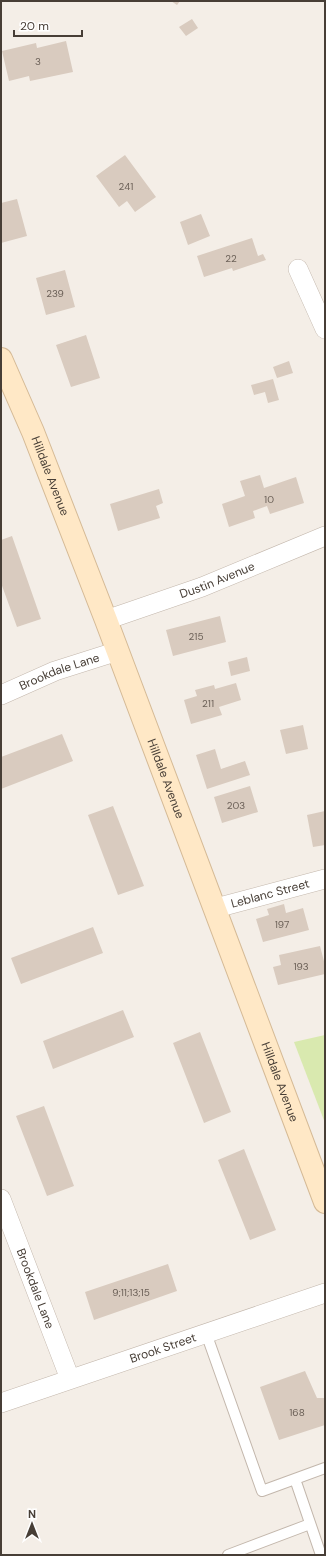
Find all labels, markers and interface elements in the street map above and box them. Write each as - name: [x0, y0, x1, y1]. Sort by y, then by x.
- scale bar: [14, 12, 82, 38]
- text: 20 m: [20, 18, 49, 34]
- house number: 3: [35, 55, 41, 68]
- house number: 241: [119, 180, 133, 193]
- house number: 22: [225, 252, 237, 265]
- house number: 239: [46, 287, 64, 300]
- street label: Hilldale Avenue: [27, 434, 73, 518]
- house number: 10: [264, 493, 274, 506]
- street label: Dustin Avenue: [177, 558, 257, 602]
- house number: 215: [189, 630, 203, 643]
- street label: Brookdale Lane: [17, 649, 102, 694]
- house number: 211: [202, 697, 214, 710]
- street label: Hilldale Avenue: [143, 737, 188, 821]
- house number: 203: [227, 799, 245, 812]
- street label: Leblanc Street: [229, 875, 311, 912]
- house number: 197: [275, 918, 289, 931]
- house number: 193: [293, 960, 309, 973]
- street label: Hilldale Avenue: [258, 1040, 302, 1124]
- street label: Brookdale Lane: [13, 1246, 58, 1331]
- house number: 9;11;13;15: [112, 1286, 150, 1299]
- street label: Brook Street: [128, 1329, 198, 1367]
- house number: 168: [289, 1406, 305, 1419]
- north arrow: [12, 1504, 52, 1544]
- text: N: [28, 1507, 36, 1521]

